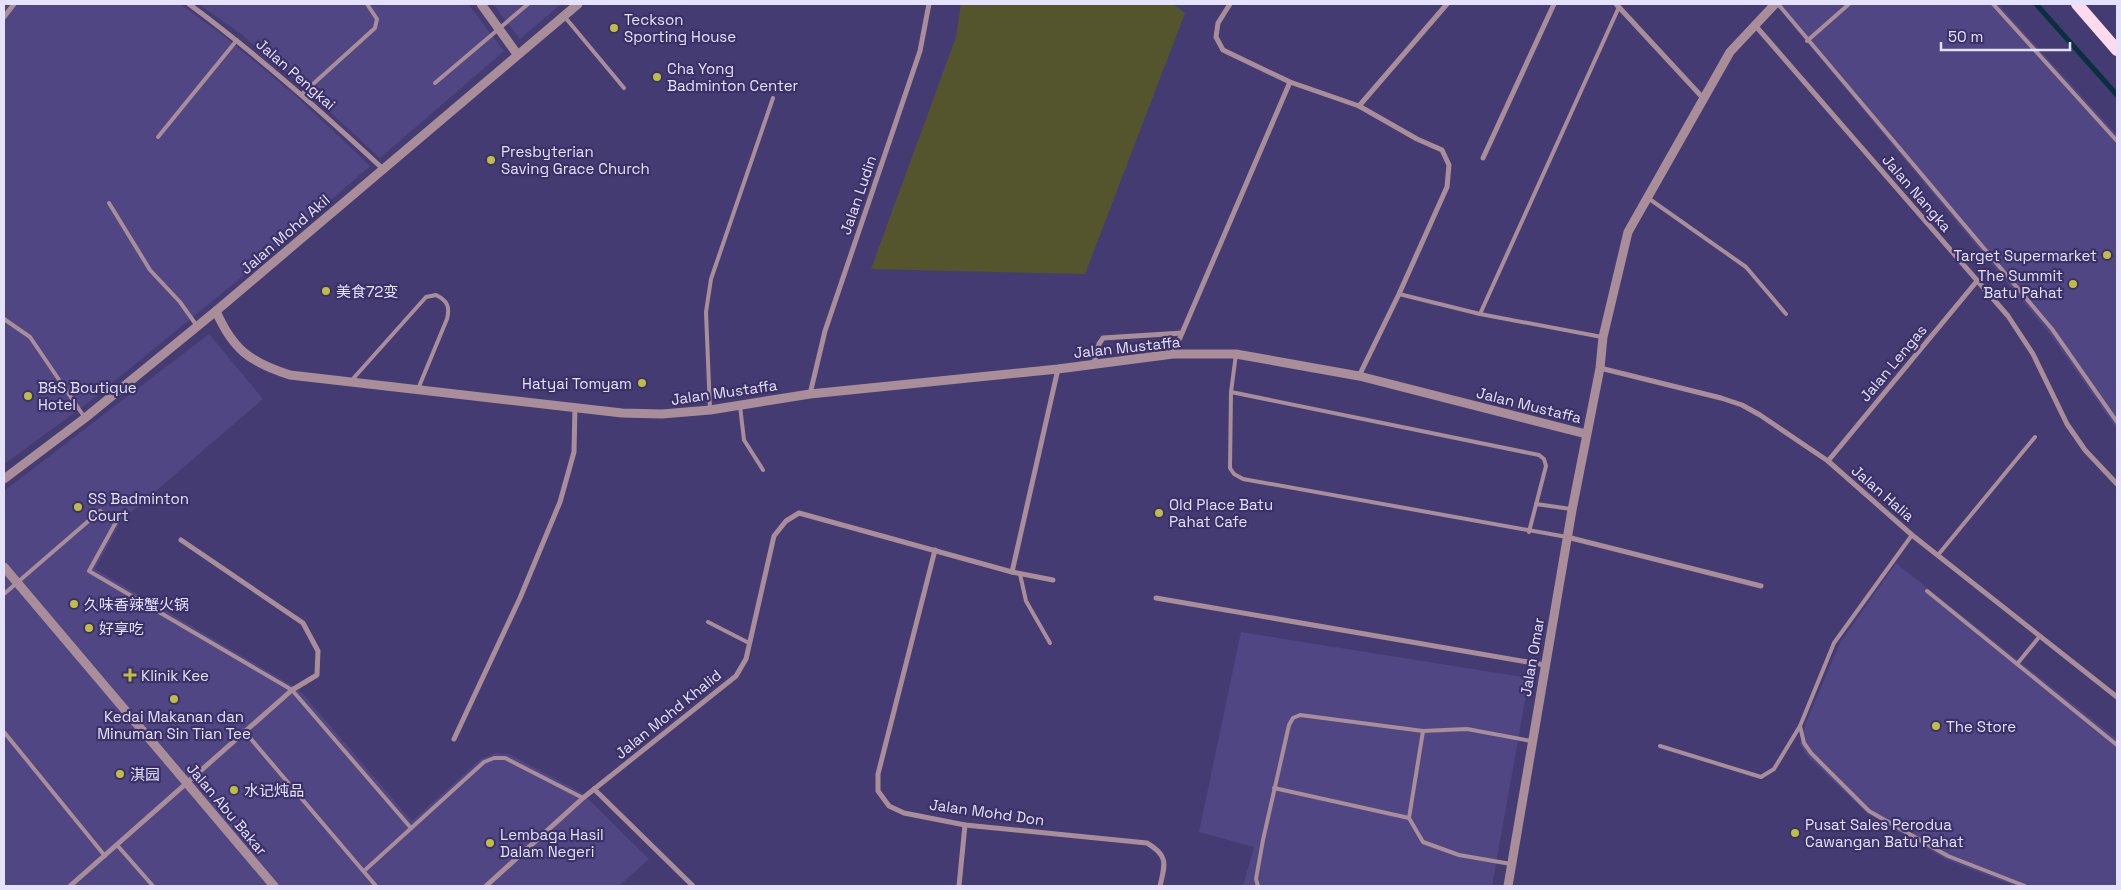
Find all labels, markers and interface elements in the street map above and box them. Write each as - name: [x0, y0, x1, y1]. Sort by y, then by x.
- place label: Teckson Sporting House: [624, 10, 736, 46]
- scale bar: [1941, 20, 2070, 52]
- marker: Teckson Sporting House: [608, 22, 620, 34]
- text: 50 m: [1948, 27, 1983, 46]
- street label: Jalan Pengkai: [252, 34, 340, 114]
- place label: Cha Yong Badminton Center: [667, 59, 799, 95]
- marker: Cha Yong Badminton Center: [651, 71, 663, 83]
- place label: Presbyterian Saving Grace Church: [501, 142, 650, 178]
- street label: Jalan Nangka: [1878, 150, 1956, 236]
- street label: Jalan Ludin: [836, 153, 880, 237]
- marker: Presbyterian Saving Grace Church: [485, 154, 497, 166]
- street label: Jalan Mohd Akil: [236, 190, 334, 278]
- place label: Target Supermarket: [1954, 246, 2097, 265]
- marker: Target Supermarket: [2101, 249, 2113, 261]
- place label: The Summit Batu Pahat: [1978, 266, 2063, 302]
- marker: The Summit Batu Pahat: [2067, 278, 2079, 290]
- place label: 美食72变: [336, 282, 398, 301]
- marker: 美食72变: [320, 285, 332, 297]
- street label: Jalan Lengas: [1855, 321, 1931, 405]
- street label: Jalan Mustaffa: [1073, 332, 1182, 362]
- place label: Hatyai Tomyam: [522, 374, 632, 393]
- street label: Jalan Mustaffa: [670, 375, 779, 409]
- marker: Hatyai Tomyam: [636, 377, 648, 389]
- place label: B&S Boutique Hotel: [38, 378, 137, 414]
- street label: Jalan Mustaffa: [1475, 383, 1584, 427]
- marker: B&S Boutique Hotel: [22, 390, 34, 402]
- street label: Jalan Halia: [1848, 461, 1919, 526]
- place label: SS Badminton Court: [88, 489, 189, 525]
- place label: Old Place Batu Pahat Cafe: [1169, 495, 1273, 531]
- marker: SS Badminton Court: [72, 501, 84, 513]
- marker: Old Place Batu Pahat Cafe: [1153, 507, 1165, 519]
- place label: 久味香辣蟹火锅: [84, 595, 189, 614]
- marker: 久味香辣蟹火锅: [68, 598, 80, 610]
- street label: Jalan Omar: [1516, 616, 1548, 698]
- place label: 好享吃: [99, 619, 144, 638]
- marker: 好享吃: [83, 622, 95, 634]
- street label: Jalan Mohd Khalid: [611, 665, 725, 763]
- place label: Klinik Kee: [141, 666, 209, 685]
- marker: Klinik Kee: [123, 668, 137, 682]
- marker: Kedai Makanan dan Minuman Sin Tian Tee: [168, 693, 180, 705]
- place label: Kedai Makanan dan Minuman Sin Tian Tee: [97, 707, 251, 743]
- place label: The Store: [1946, 717, 2016, 736]
- marker: The Store: [1930, 720, 1942, 732]
- street label: Jalan Abu Bakar: [183, 759, 272, 859]
- place label: 淇园: [130, 765, 160, 784]
- marker: 淇园: [114, 768, 126, 780]
- place label: 水记炖品: [244, 781, 304, 800]
- marker: 水记炖品: [228, 784, 240, 796]
- street label: Jalan Mohd Don: [928, 795, 1046, 829]
- place label: Pusat Sales Perodua Cawangan Batu Pahat: [1805, 815, 1964, 851]
- place label: Lembaga Hasil Dalam Negeri: [500, 825, 604, 861]
- marker: Pusat Sales Perodua Cawangan Batu Pahat: [1789, 827, 1801, 839]
- marker: Lembaga Hasil Dalam Negeri: [484, 837, 496, 849]

